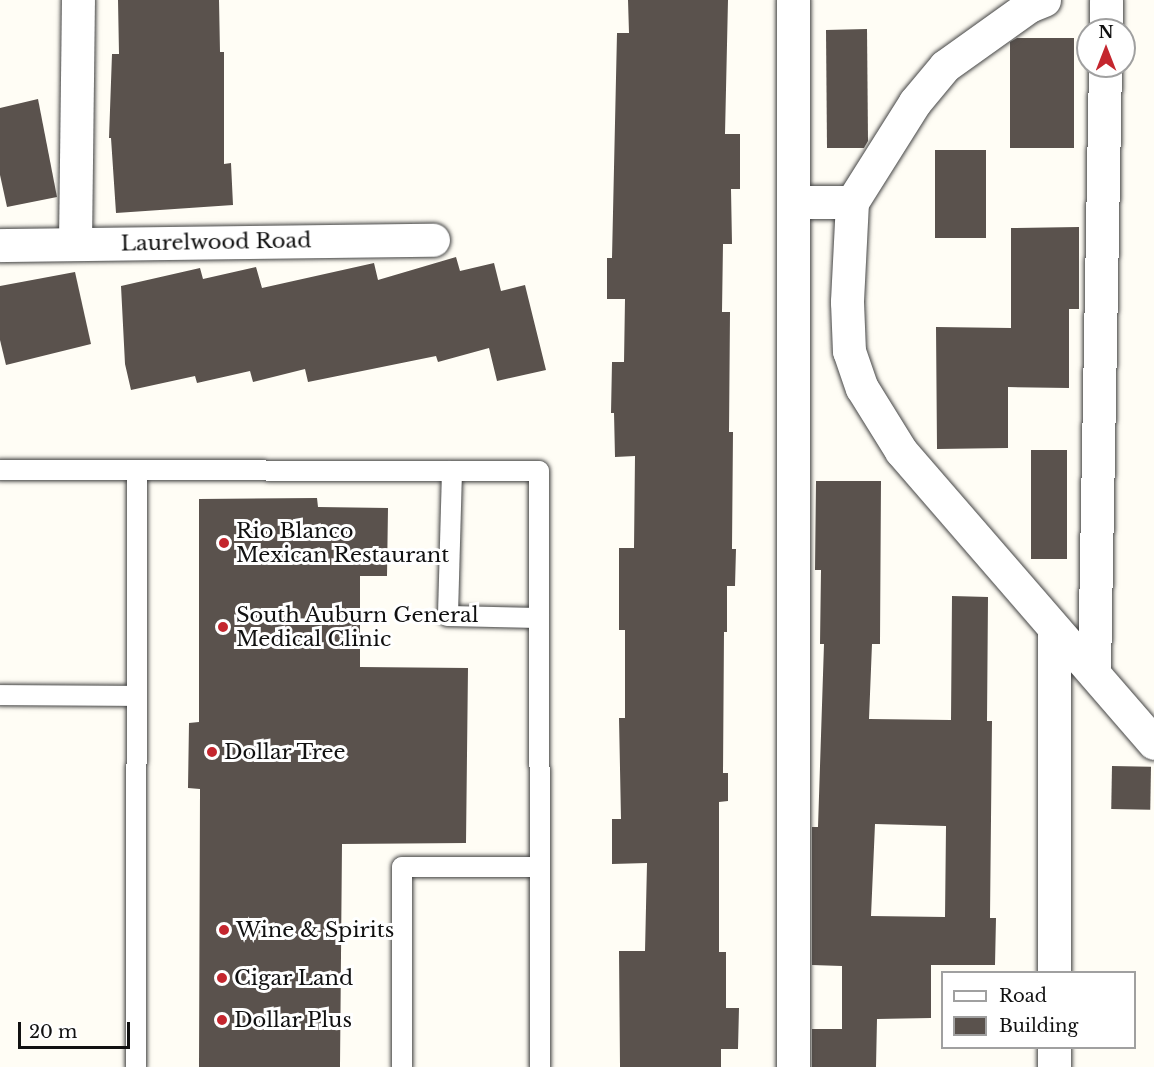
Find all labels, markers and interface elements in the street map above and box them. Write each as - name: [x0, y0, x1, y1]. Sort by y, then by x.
- north arrow: [1076, 18, 1136, 78]
- text: N: [1098, 22, 1114, 42]
- street label: Laurelwood Road: [121, 228, 311, 256]
- place label: Rio Blanco Mexican Restaurant: [236, 518, 449, 568]
- marker: Rio Blanco Mexican Restaurant: [217, 536, 231, 550]
- place label: South Auburn General Medical Clinic: [236, 602, 479, 652]
- marker: South Auburn General Medical Clinic: [214, 618, 232, 636]
- place label: Dollar Tree: [224, 739, 347, 765]
- marker: Dollar Tree: [205, 745, 219, 759]
- place label: Wine & Spirits: [236, 917, 394, 943]
- marker: Wine & Spirits: [217, 923, 231, 937]
- place label: Cigar Land: [234, 965, 354, 991]
- marker: Cigar Land: [215, 971, 229, 985]
- legend: [941, 971, 1136, 1049]
- text: Road: [999, 985, 1047, 1007]
- place label: Dollar Plus: [234, 1007, 352, 1033]
- scale bar: [21, 1010, 134, 1048]
- marker: Dollar Plus: [215, 1013, 229, 1027]
- text: Building: [999, 1015, 1078, 1037]
- text: 20 m: [29, 1021, 77, 1043]

